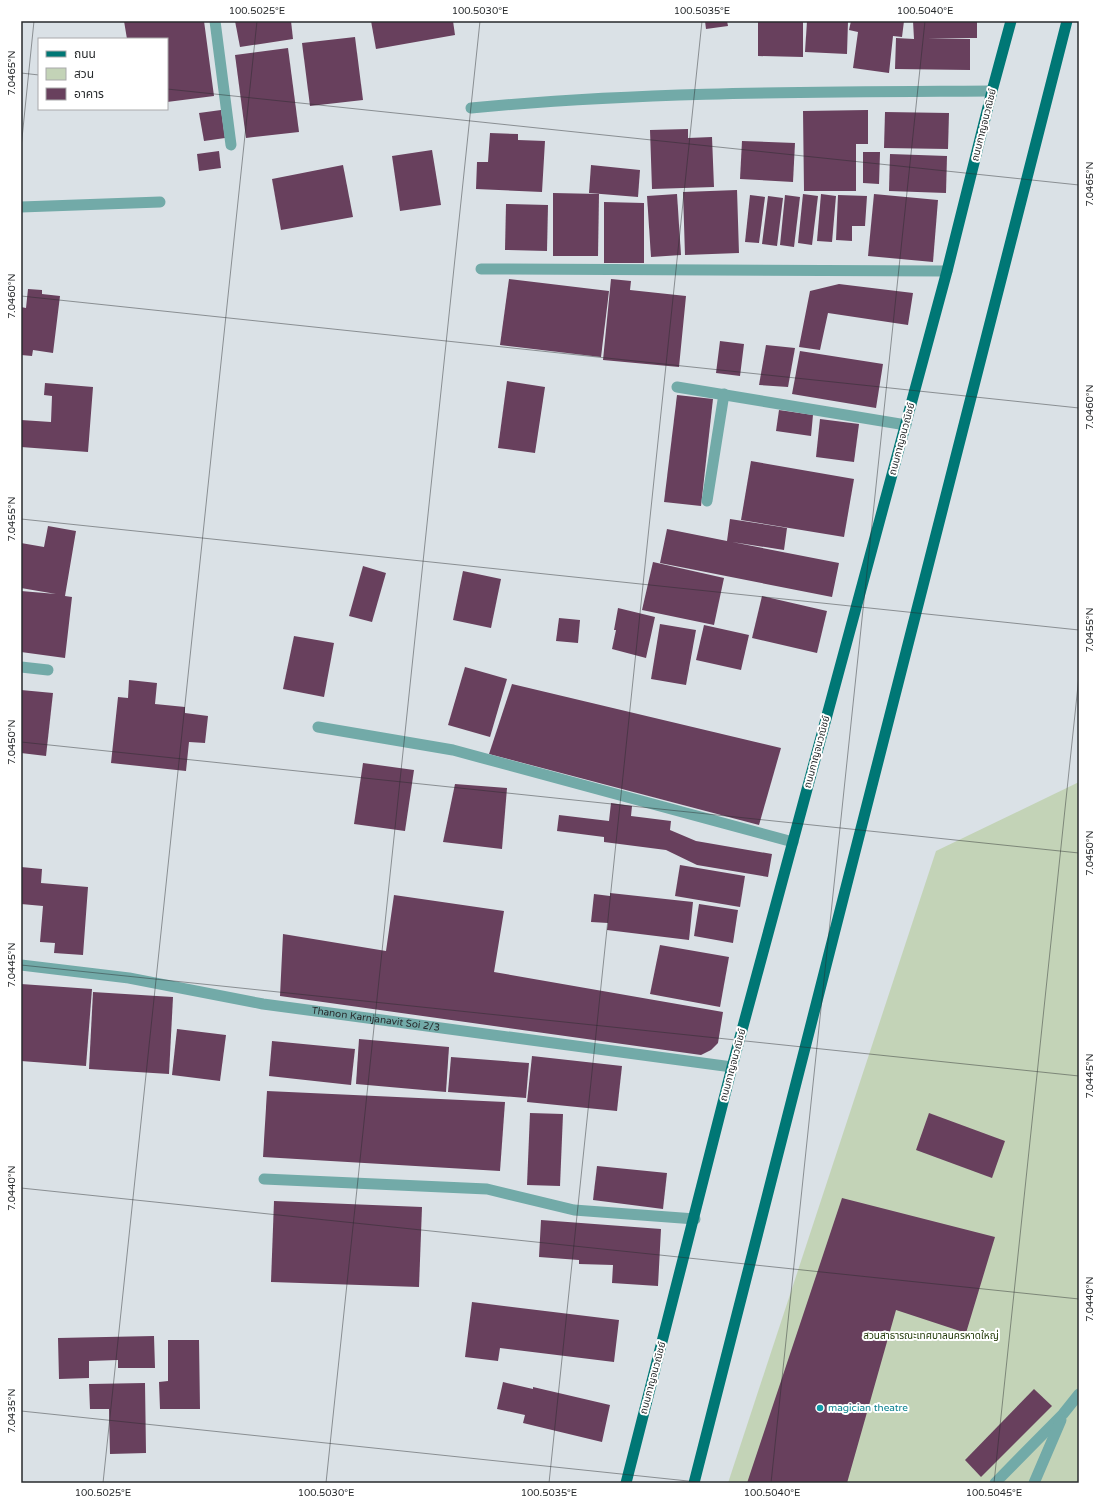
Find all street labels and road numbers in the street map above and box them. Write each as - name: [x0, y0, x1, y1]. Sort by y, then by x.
- street label: ถนนกาญจนวณิชย์: [969, 87, 999, 163]
- street label: ถนนกาญจนวณิชย์: [887, 401, 917, 476]
- street label: ถนนกาญจนวณิชย์: [802, 714, 832, 789]
- street label: Thanon Karnjanavit Soi 2/3: [311, 1005, 441, 1034]
- street label: ถนนกาญจนวณิชย์: [718, 1027, 748, 1102]
- street label: ถนนกาญจนวณิชย์: [638, 1340, 668, 1415]

